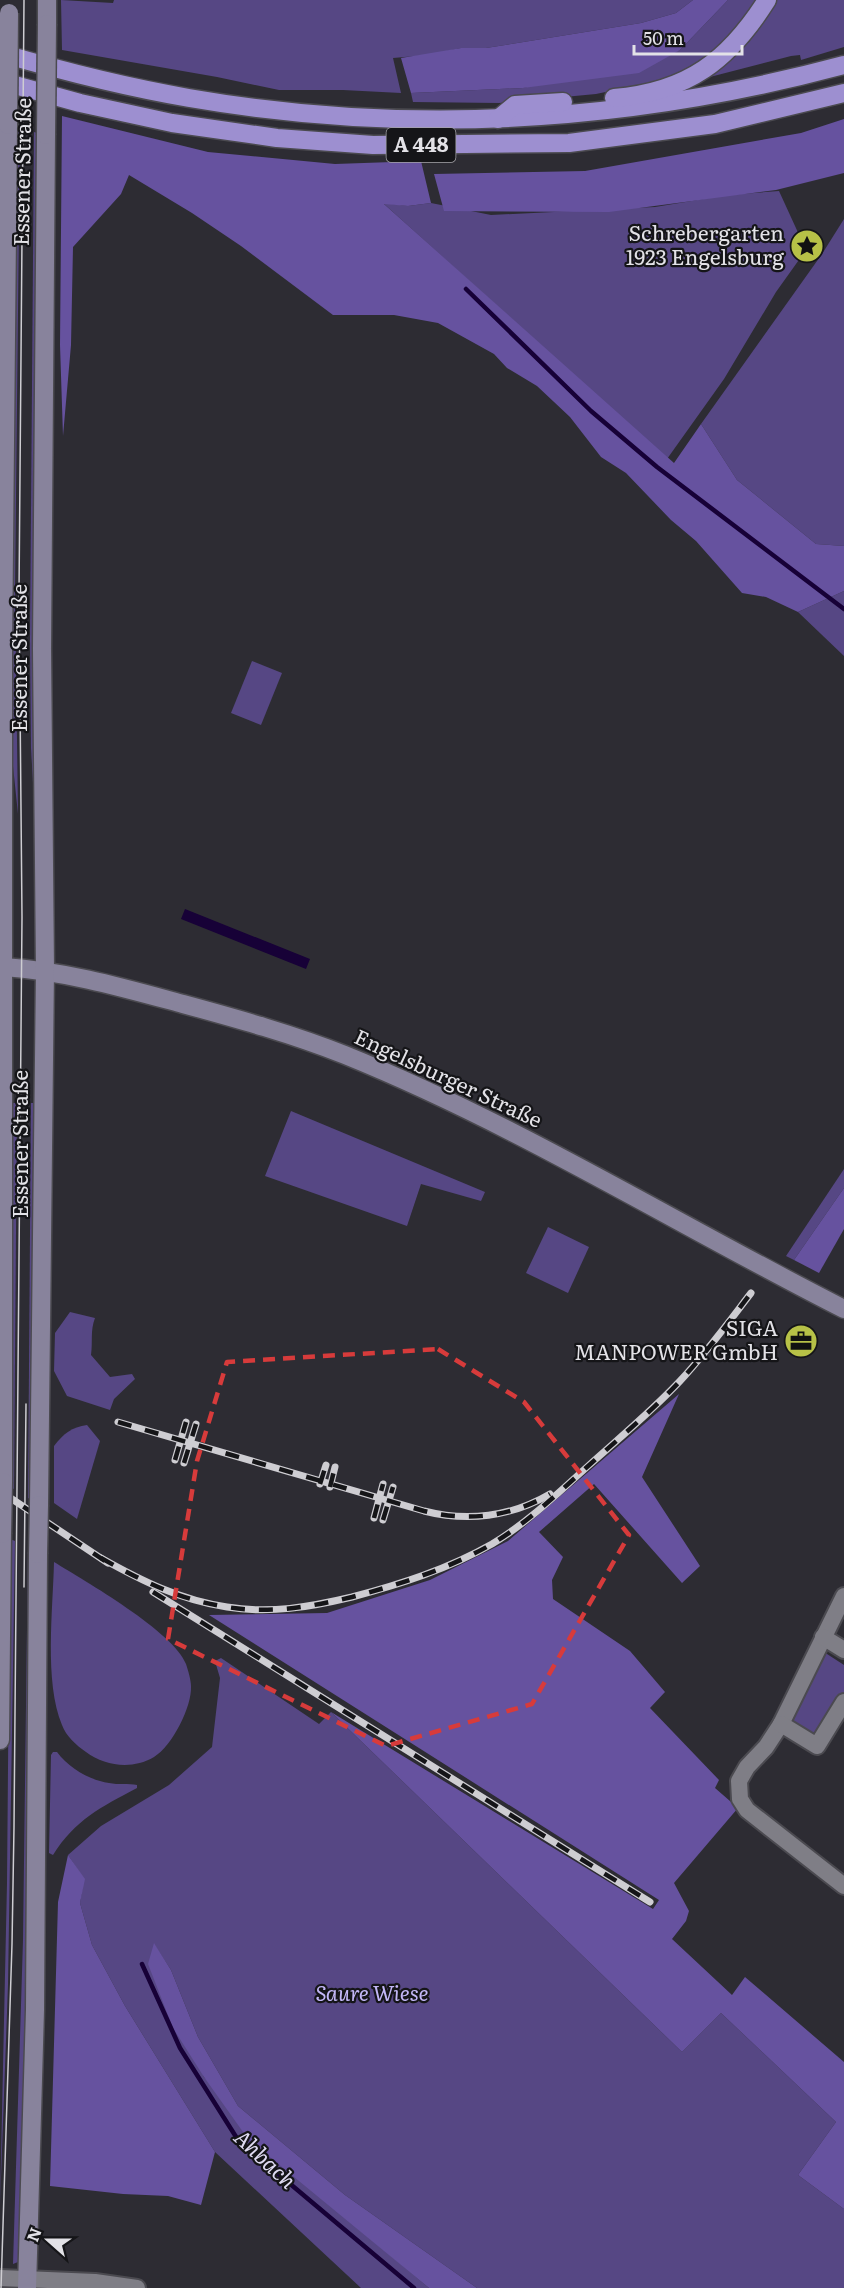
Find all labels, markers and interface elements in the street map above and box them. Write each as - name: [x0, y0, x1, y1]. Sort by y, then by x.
- scale bar: [634, 18, 742, 56]
- text: 50 m: [643, 24, 684, 51]
- street label: Essener Straße: [4, 97, 37, 246]
- road number: A 448: [386, 128, 456, 162]
- place label: Schrebergarten 1923 Engelsburg: [626, 216, 784, 271]
- place icon: Schrebergarten 1923 Engelsburg: [789, 228, 825, 264]
- street label: Essener Straße: [2, 584, 33, 732]
- street label: Engelsburger Straße: [350, 1020, 548, 1134]
- street label: Essener Straße: [3, 1070, 34, 1218]
- place label: SIGA MANPOWER GmbH: [574, 1311, 779, 1366]
- office icon: SIGA MANPOWER GmbH: [783, 1323, 819, 1359]
- park label: Saure Wiese: [315, 1976, 429, 2007]
- water label: Ahbach: [227, 2120, 305, 2196]
- north arrow: [18, 2210, 78, 2270]
- text: N: [19, 2224, 47, 2245]

